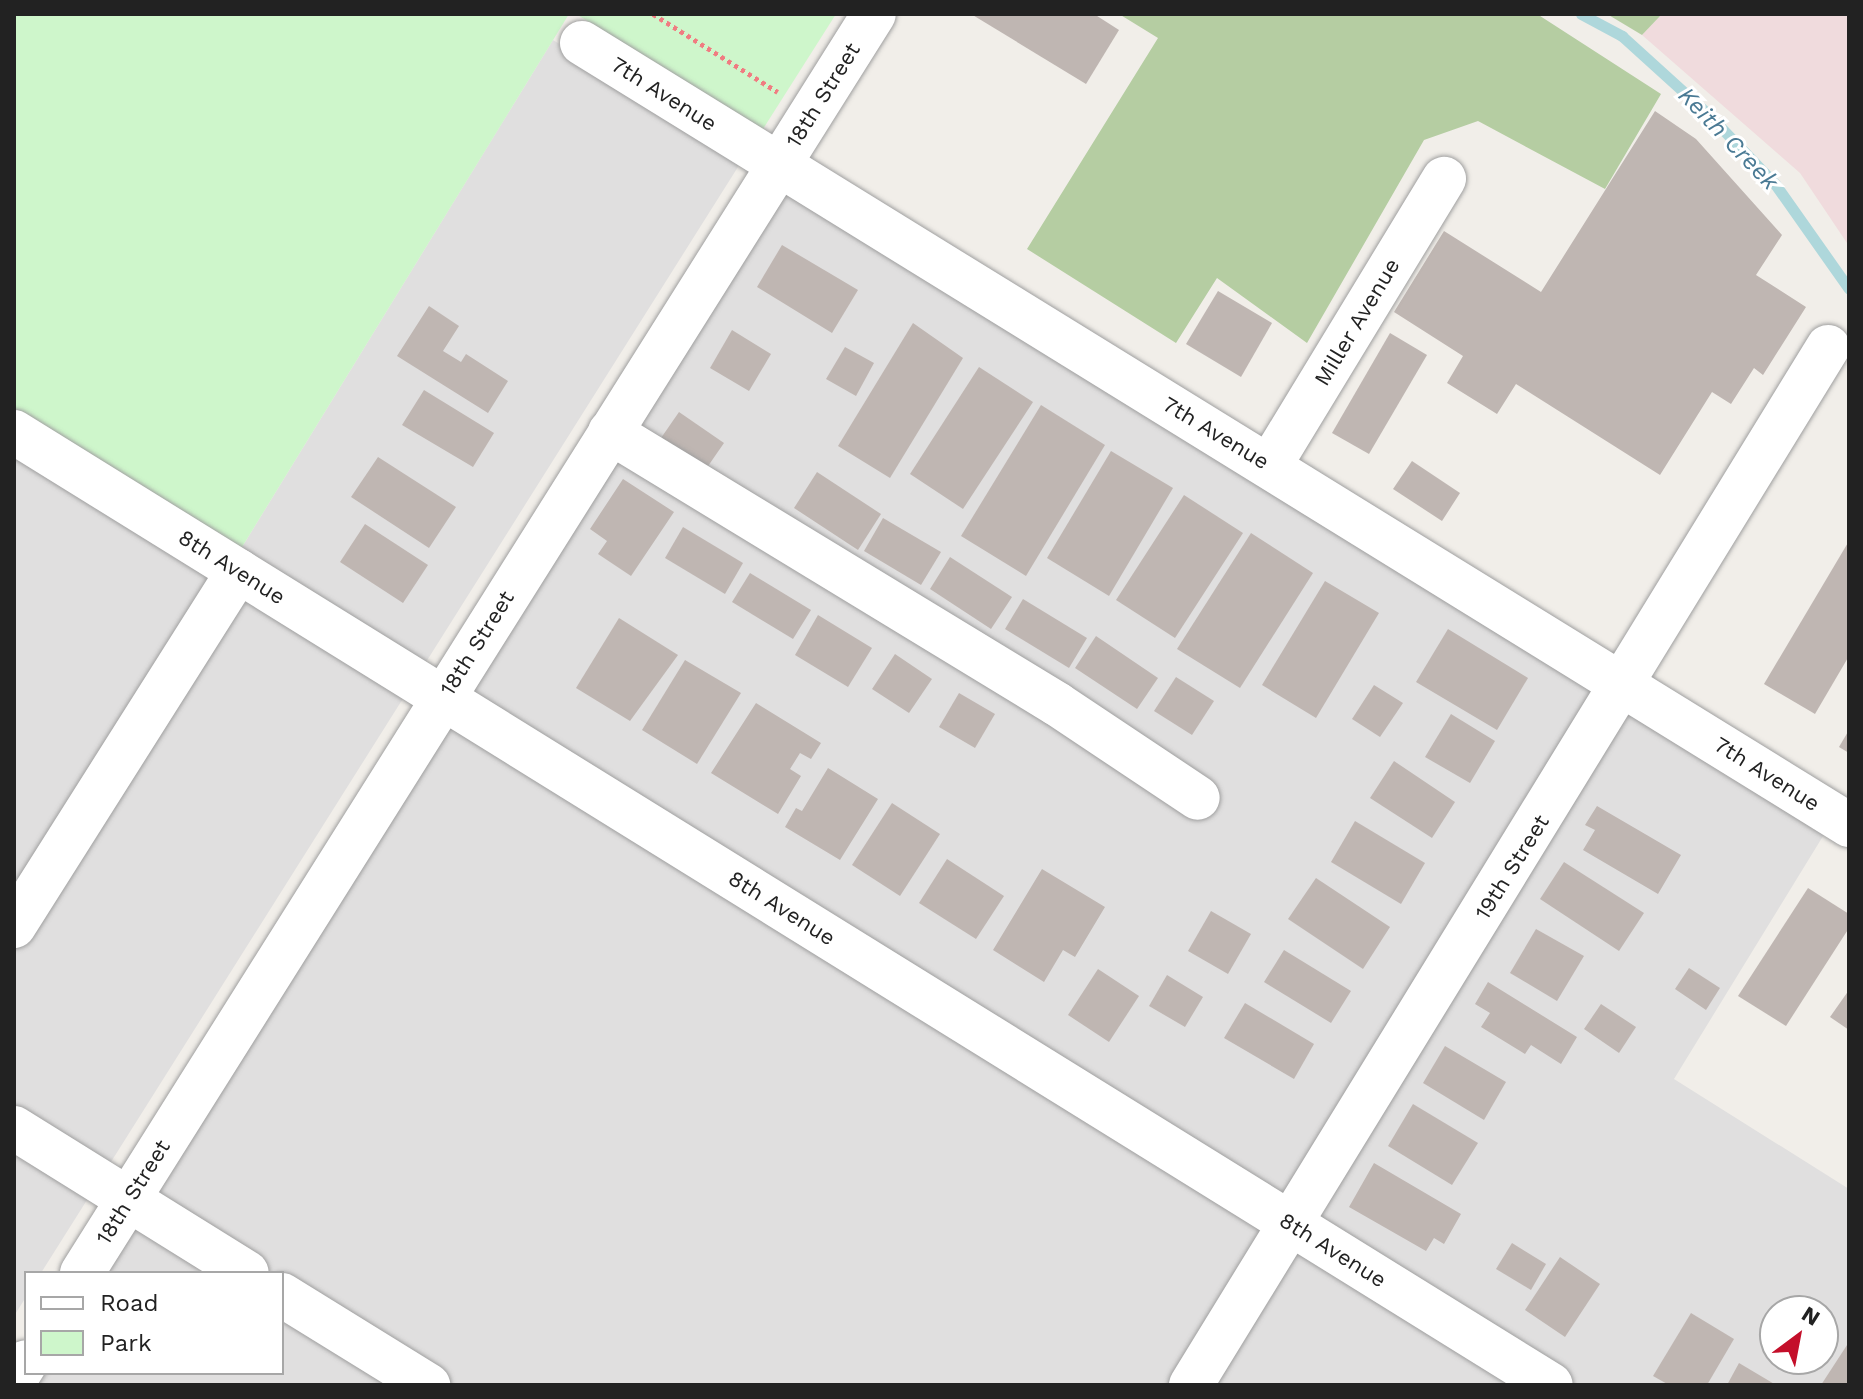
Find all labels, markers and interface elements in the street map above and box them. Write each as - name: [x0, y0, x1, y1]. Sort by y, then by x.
- street label: 18th Street: [780, 38, 866, 152]
- street label: 7th Avenue: [606, 51, 722, 137]
- water label: Keith Creek: [1672, 82, 1784, 196]
- street label: Miller Avenue: [1308, 253, 1406, 391]
- street label: 7th Avenue: [1158, 391, 1274, 475]
- street label: 8th Avenue: [173, 524, 291, 610]
- street label: 18th Street: [434, 586, 520, 700]
- street label: 7th Avenue: [1709, 731, 1825, 817]
- street label: 19th Street: [1469, 810, 1555, 924]
- street label: 8th Avenue: [723, 865, 841, 951]
- street label: 18th Street: [90, 1135, 176, 1249]
- street label: 8th Avenue: [1274, 1207, 1392, 1293]
- legend: [24, 1271, 284, 1375]
- text: Road: [100, 1289, 159, 1317]
- north arrow: [1759, 1295, 1839, 1375]
- text: N: [1797, 1301, 1824, 1331]
- text: Park: [100, 1329, 152, 1357]

